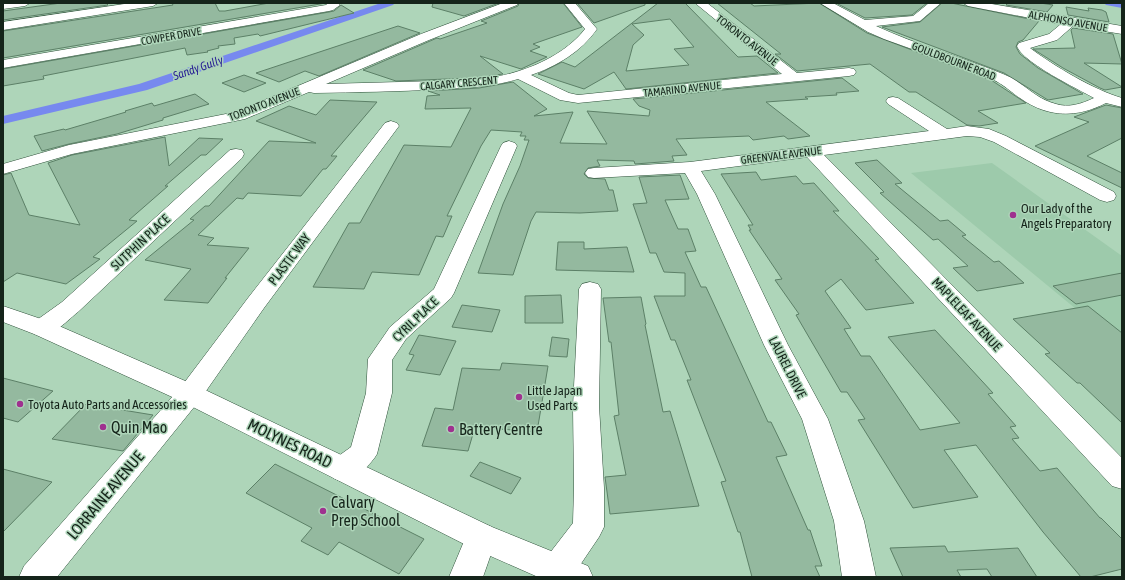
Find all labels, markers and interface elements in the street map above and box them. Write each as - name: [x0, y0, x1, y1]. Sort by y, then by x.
- street label: ALPHONSO AVENUE: [1028, 8, 1109, 34]
- street label: TORONTO AVENUE: [714, 12, 780, 68]
- street label: COWPER DRIVE: [140, 25, 202, 47]
- street label: GOULDBOURNE ROAD: [910, 39, 998, 83]
- water label: Sandy Gully: [170, 53, 225, 83]
- street label: CALGARY CRESCENT: [420, 74, 499, 92]
- street label: TAMARIND AVENUE: [643, 79, 722, 99]
- street label: TORONTO AVENUE: [227, 85, 301, 123]
- street label: GREENVALE AVENUE: [740, 144, 822, 166]
- place label: Our Lady of the Angels Preparatory: [1021, 201, 1112, 231]
- marker: Our Lady of the Angels Preparatory: [1008, 210, 1018, 220]
- street label: SUTPHIN PLACE: [108, 211, 173, 273]
- street label: PLASTIC WAY: [265, 230, 314, 288]
- street label: MAPLELEAF AVENUE: [929, 275, 1005, 354]
- street label: CYRIL PLACE: [389, 294, 442, 345]
- street label: LAUREL DRIVE: [766, 334, 810, 401]
- place label: Little Japan Used Parts: [527, 383, 582, 413]
- marker: Little Japan Used Parts: [514, 392, 524, 402]
- place label: Toyota Auto Parts and Accessories: [28, 397, 187, 412]
- marker: Toyota Auto Parts and Accessories: [15, 399, 25, 409]
- street label: MOLYNES ROAD: [245, 415, 335, 471]
- place label: Quin Mao: [111, 418, 167, 436]
- place label: Battery Centre: [459, 420, 543, 439]
- marker: Quin Mao: [98, 422, 108, 432]
- marker: Battery Centre: [446, 424, 456, 434]
- street label: LORRAINE AVENUE: [63, 447, 147, 543]
- place label: Calvary Prep School: [331, 493, 401, 530]
- marker: Calvary Prep School: [318, 506, 328, 516]

